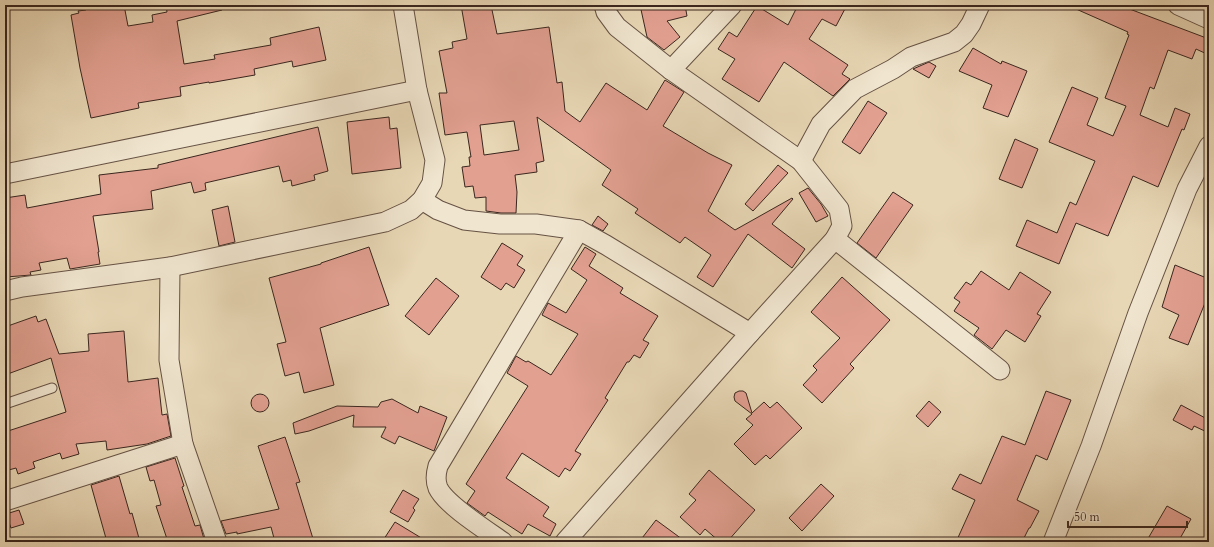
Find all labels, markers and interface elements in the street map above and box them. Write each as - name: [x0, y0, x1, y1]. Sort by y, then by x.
- scale bar: [1068, 503, 1187, 529]
- text: 50 m: [1074, 509, 1101, 525]

